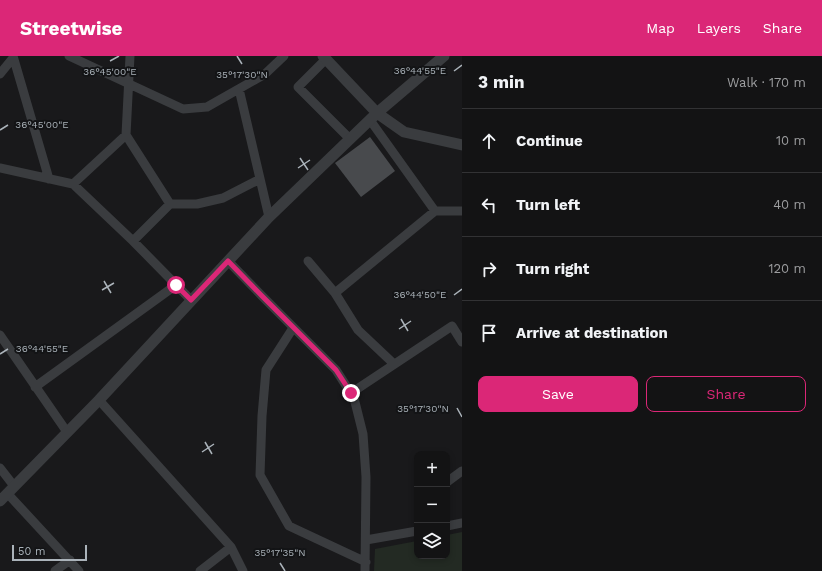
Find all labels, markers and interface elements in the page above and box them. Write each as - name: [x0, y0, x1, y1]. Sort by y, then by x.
- text: Streetwise: [20, 17, 123, 40]
- text: Map: [646, 20, 675, 36]
- text: Layers: [697, 20, 741, 36]
- text: Share: [763, 20, 802, 36]
- text: 36°44'55"E: [394, 65, 446, 76]
- text: 36°45'00"E: [83, 66, 137, 77]
- text: 35°17'30"N: [216, 69, 268, 80]
- text: 3 min: [478, 72, 524, 92]
- text: Walk · 170 m: [727, 75, 806, 90]
- text: 36°45'00"E: [15, 119, 69, 130]
- icon: ahead: [478, 130, 500, 152]
- text: Continue: [516, 132, 583, 150]
- text: 10 m: [776, 133, 806, 148]
- icon: left: [478, 194, 500, 216]
- text: Turn left: [516, 196, 580, 214]
- text: 40 m: [773, 197, 806, 212]
- icon: right: [478, 258, 500, 280]
- text: Turn right: [516, 260, 589, 278]
- text: 120 m: [768, 261, 806, 276]
- route start: [167, 276, 185, 294]
- text: 36°44'50"E: [394, 289, 446, 300]
- icon: arrive: [478, 322, 500, 344]
- text: Arrive at destination: [516, 324, 668, 342]
- text: 36°44'55"E: [16, 343, 68, 354]
- button: Save: [478, 376, 638, 412]
- button: Share: [646, 376, 806, 412]
- route end: [342, 384, 360, 402]
- text: 35°17'30"N: [397, 403, 449, 414]
- map controls: [414, 451, 450, 559]
- button: +: [414, 451, 450, 487]
- button: −: [414, 487, 450, 523]
- button: layers: [414, 523, 450, 559]
- scale bar: [12, 543, 87, 562]
- text: 50 m: [18, 545, 45, 558]
- text: 35°17'35"N: [254, 547, 306, 558]

